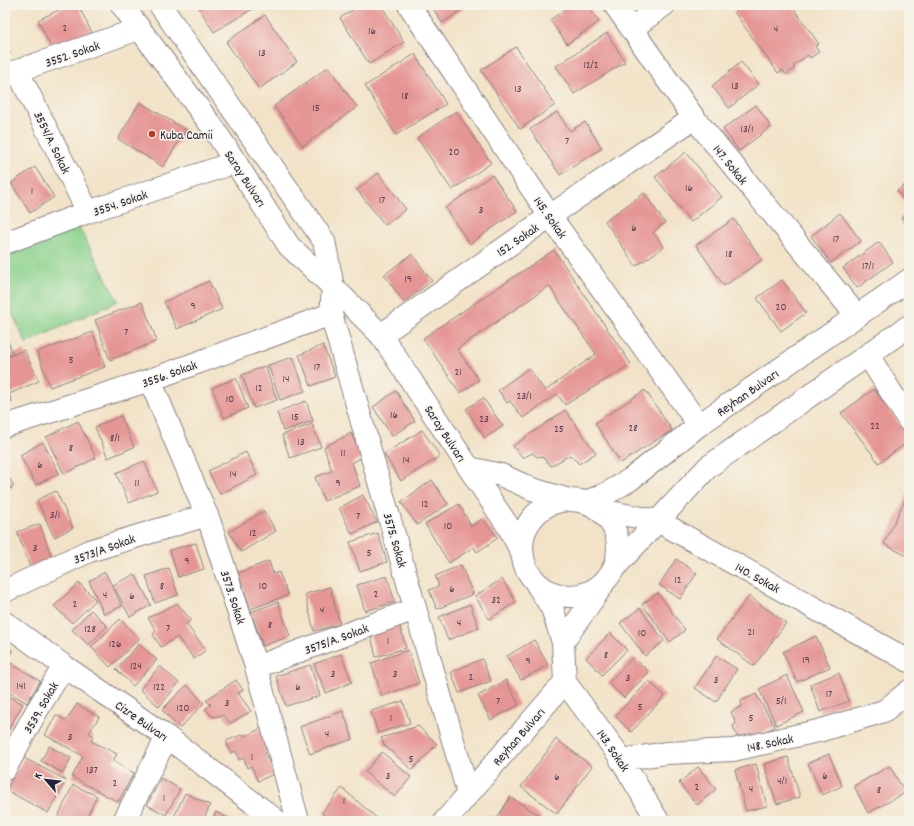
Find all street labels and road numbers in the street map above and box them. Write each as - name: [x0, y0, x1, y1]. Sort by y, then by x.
- street label: 3552. Sokak: [43, 37, 103, 74]
- street label: 3554/A. Sokak: [27, 109, 74, 178]
- street label: 147. Sokak: [707, 141, 751, 190]
- street label: Saray Bulvarı: [218, 147, 269, 212]
- street label: 3554. Sokak: [91, 186, 151, 223]
- street label: 145. Sokak: [527, 193, 570, 243]
- street label: 152. Sokak: [493, 220, 544, 263]
- street label: 3556. Sokak: [140, 357, 200, 394]
- street label: Reyhan Bulvarı: [714, 366, 783, 422]
- street label: Saray Bulvarı: [418, 402, 469, 467]
- street label: 3575. Sokak: [377, 511, 410, 570]
- street label: 3573/A Sokak: [71, 530, 138, 570]
- street label: 140. Sokak: [731, 559, 783, 599]
- street label: 3573. Sokak: [214, 568, 249, 627]
- street label: 3575/A. Sokak: [302, 620, 372, 661]
- street label: 3539. Sokak: [20, 679, 65, 738]
- street label: Cizre Bulvarı: [110, 697, 171, 747]
- street label: Reyhan Bulvarı: [489, 704, 551, 771]
- street label: 143. Sokak: [591, 726, 633, 776]
- street label: 148. Sokak: [746, 730, 795, 759]

